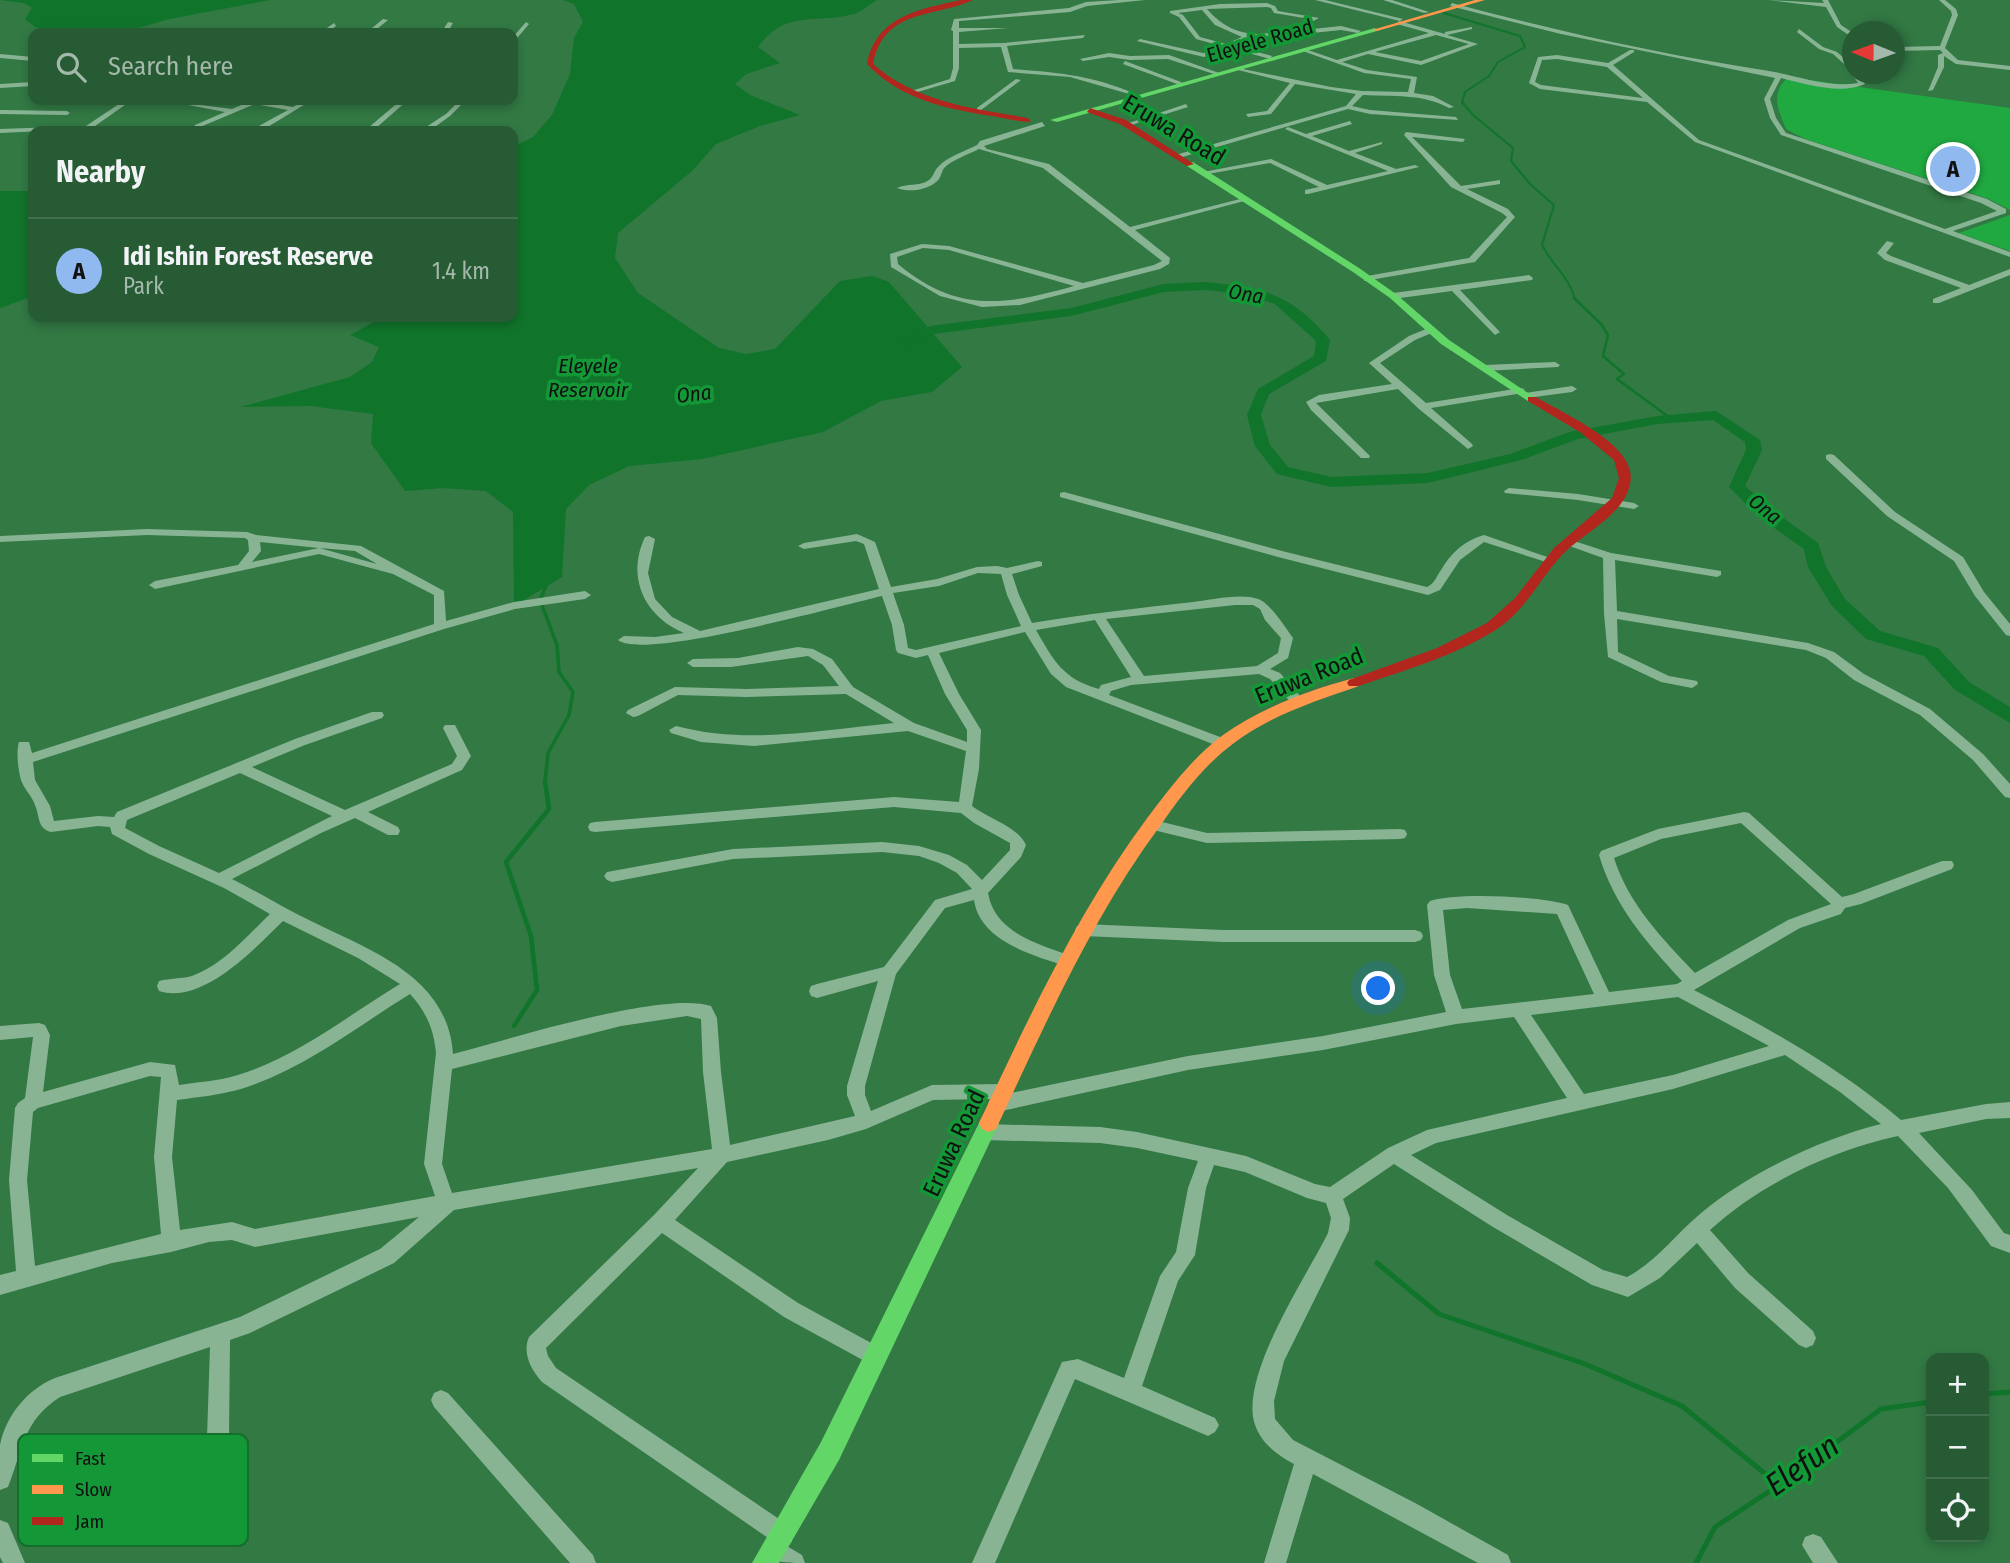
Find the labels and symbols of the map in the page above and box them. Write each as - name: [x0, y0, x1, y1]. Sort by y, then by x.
- street label: Eleyele Road: [1204, 13, 1316, 69]
- north arrow: [1842, 21, 1905, 84]
- street label: Eruwa Road: [1118, 89, 1230, 171]
- pin: A: [1930, 143, 1976, 195]
- water label: Ona: [1227, 278, 1265, 310]
- water label: Eleyele Reservoir: [548, 353, 629, 403]
- water label: Ona: [675, 379, 713, 409]
- water label: Ona: [1743, 488, 1787, 530]
- street label: Eruwa Road: [1251, 642, 1367, 710]
- your location: [1361, 971, 1395, 1005]
- street label: Eruwa Road: [917, 1085, 991, 1201]
- water label: Elefun: [1758, 1426, 1846, 1504]
- legend: [18, 1434, 248, 1546]
- text: Fast: [75, 1447, 106, 1470]
- text: Slow: [75, 1478, 112, 1501]
- text: Jam: [75, 1510, 104, 1533]

